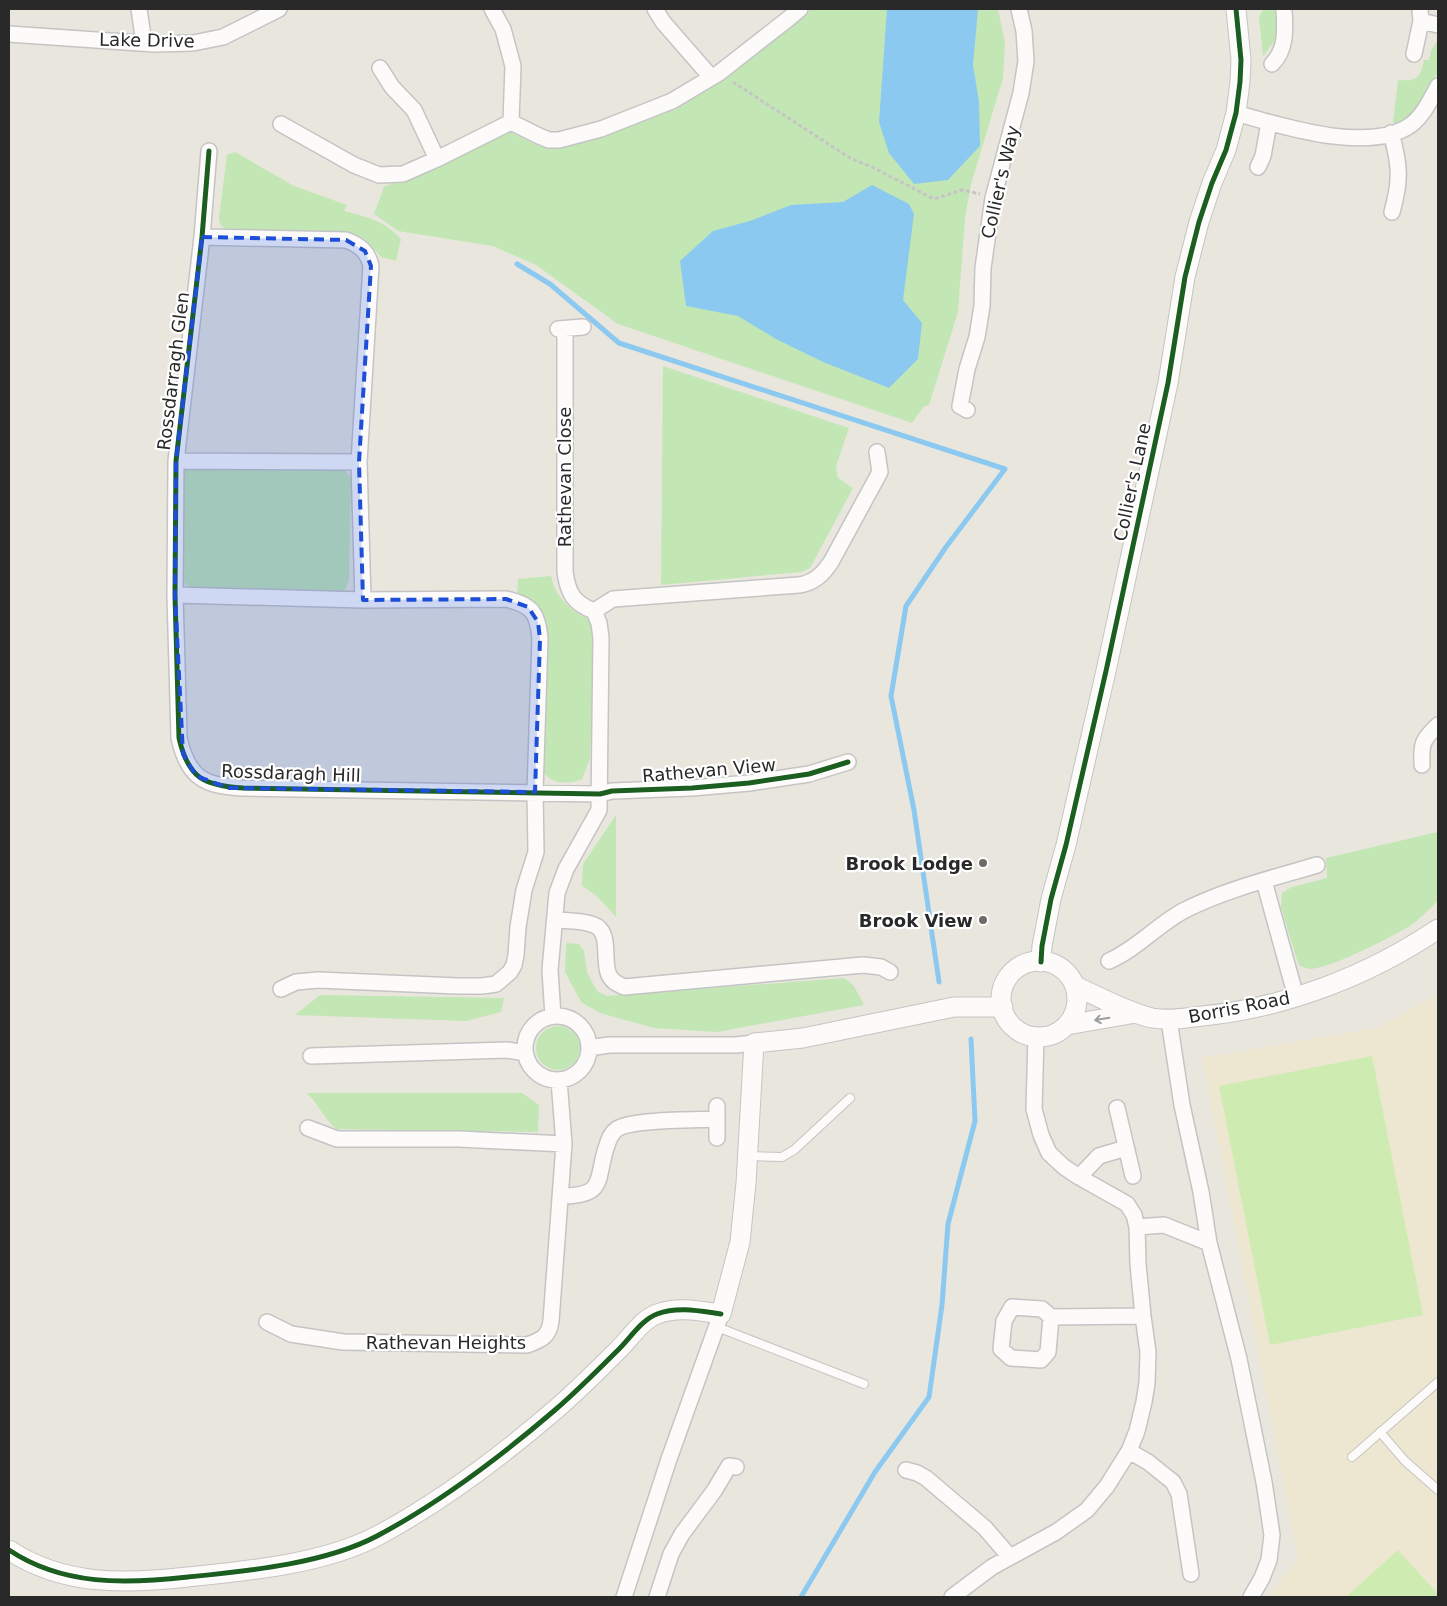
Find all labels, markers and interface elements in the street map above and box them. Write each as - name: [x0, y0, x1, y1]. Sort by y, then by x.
- street label: Lake Drive: [99, 29, 195, 51]
- street label: Collier's Way: [977, 123, 1023, 241]
- street label: Rossdarragh Glen: [153, 291, 193, 451]
- street label: Rathevan Close: [554, 407, 575, 547]
- street label: Collier's Lane: [1109, 421, 1155, 543]
- street label: Rathevan View: [641, 754, 777, 786]
- street label: Rossdaragh Hill: [221, 760, 361, 786]
- place label: Brook Lodge: [846, 853, 973, 874]
- marker: Brook Lodge: [977, 857, 989, 869]
- place label: Brook View: [859, 910, 973, 931]
- marker: Brook View: [977, 914, 989, 926]
- street label: Borris Road: [1186, 987, 1292, 1027]
- one-way arrow: [1094, 1015, 1110, 1024]
- street label: Rathevan Heights: [366, 1332, 526, 1353]

